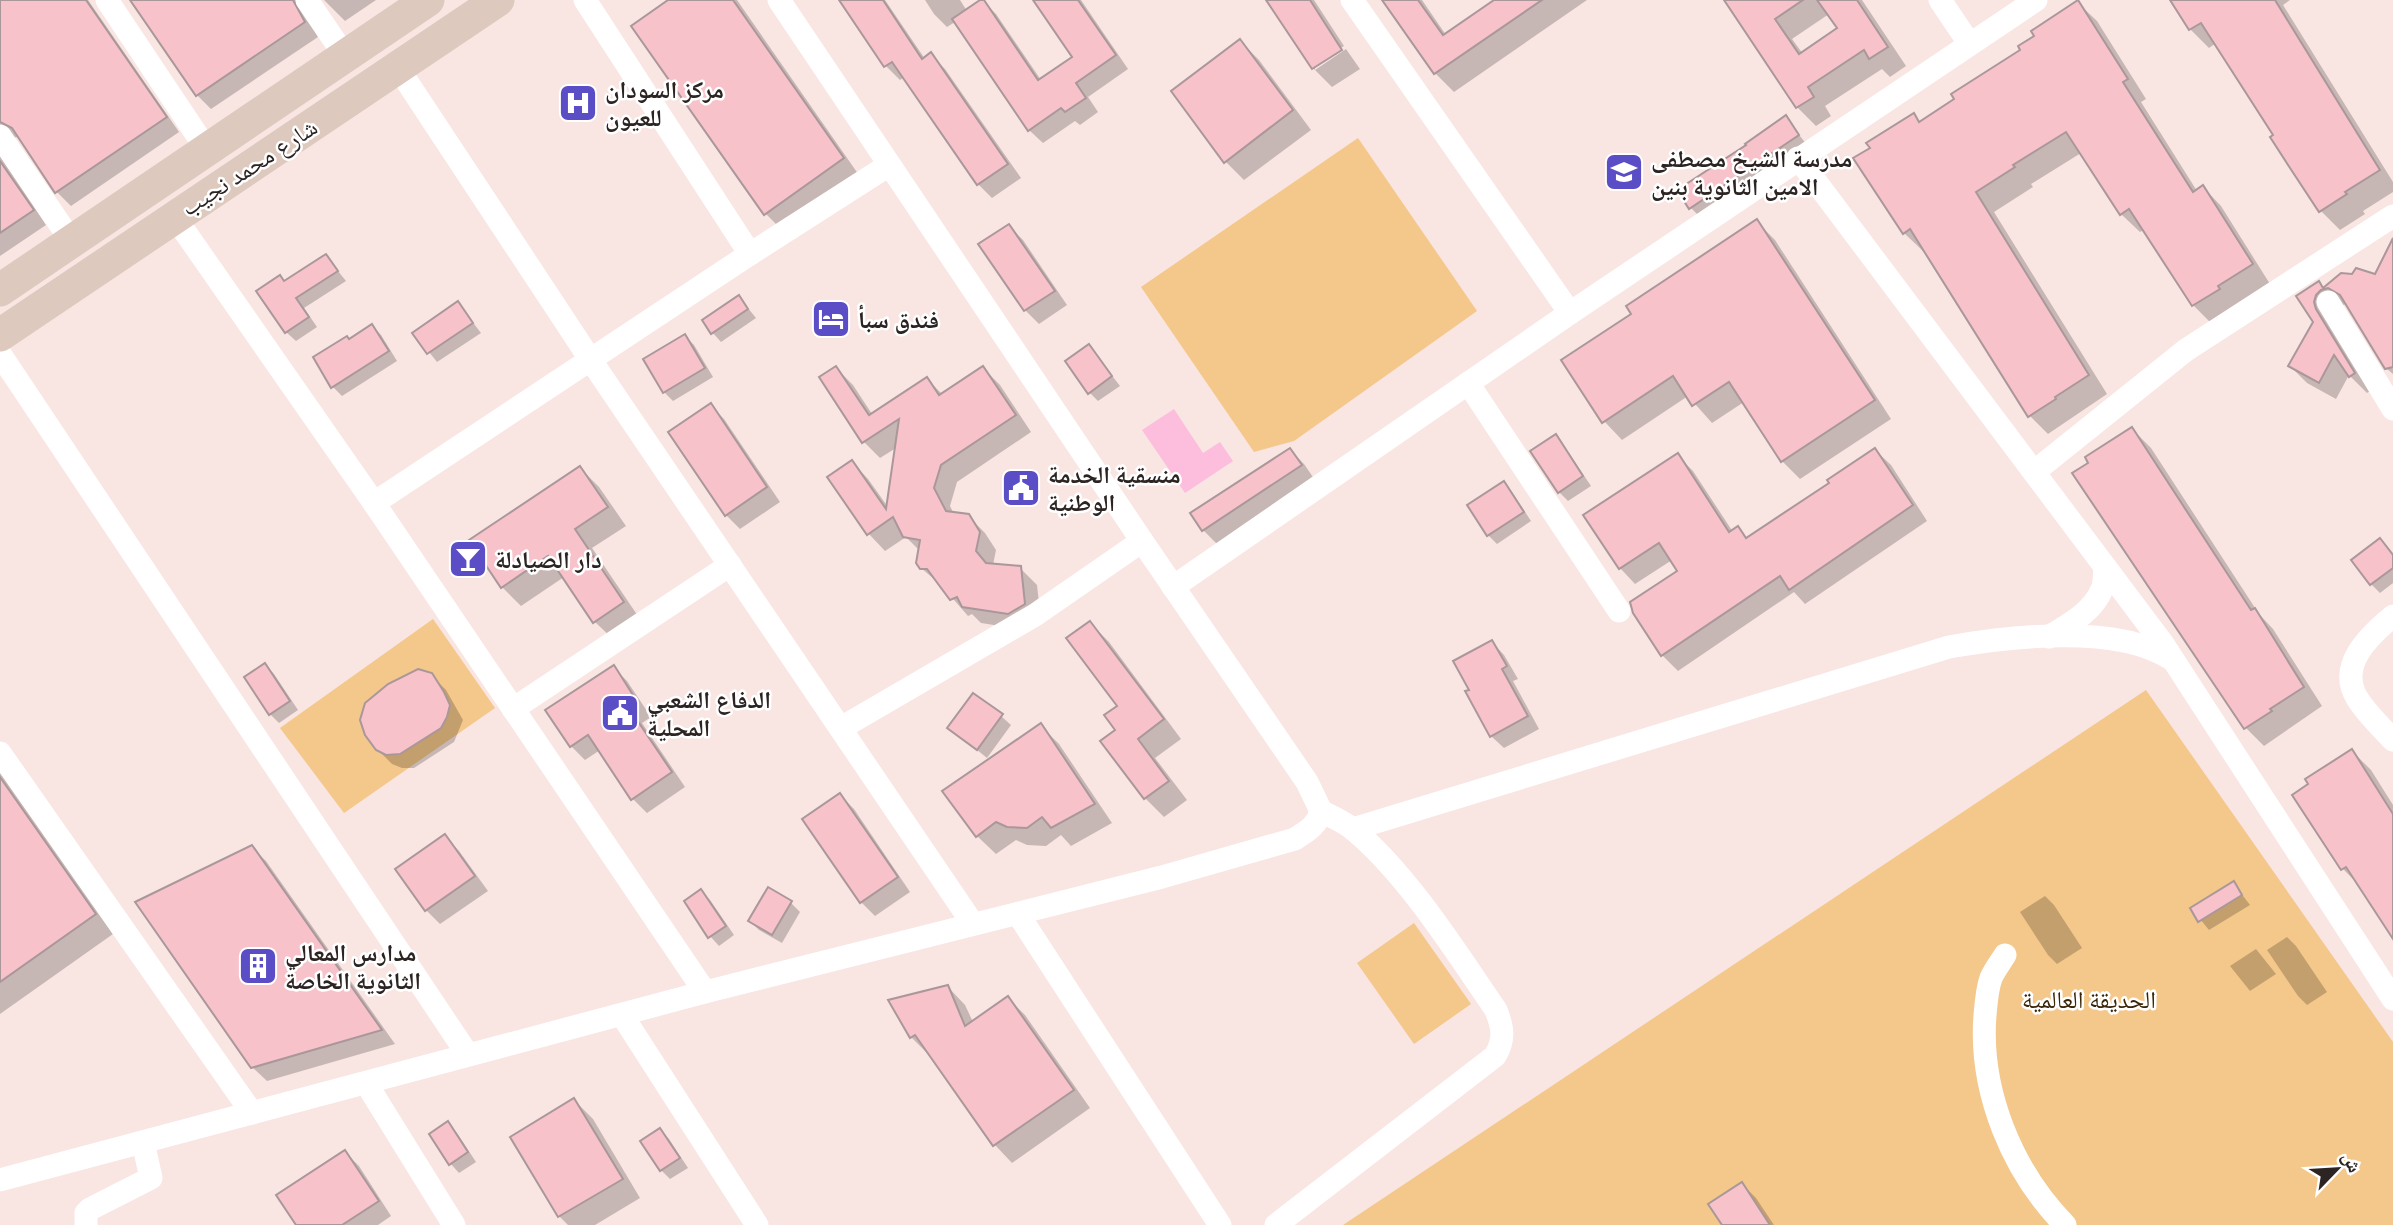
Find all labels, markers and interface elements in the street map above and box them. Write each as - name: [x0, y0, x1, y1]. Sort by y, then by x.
- place label: مركز السودان للعيون: [605, 75, 724, 132]
- hospital icon: مركز السودان للعيون: [557, 82, 599, 124]
- street label: شارع محمد نجيب: [175, 112, 323, 223]
- place label: مدرسة الشيخ مصطفى الامين الثانوية بنين: [1651, 144, 1852, 201]
- school or university icon: مدرسة الشيخ مصطفى الامين الثانوية بنين: [1603, 151, 1645, 193]
- hotel icon: فندق سبأ: [810, 298, 852, 340]
- place label: فندق سبأ: [858, 304, 939, 334]
- place label: منسقية الخدمة الوطنية: [1048, 460, 1180, 517]
- public building icon: منسقية الخدمة الوطنية: [1000, 467, 1042, 509]
- bar icon: دار الصيادلة: [447, 538, 489, 580]
- place label: دار الصيادلة: [495, 545, 602, 574]
- place label: الدفاع الشعبي المحلية: [647, 685, 771, 742]
- public building icon: الدفاع الشعبي المحلية: [599, 692, 641, 734]
- place label: مدارس المعالي الثانوية الخاصة: [285, 938, 421, 995]
- building icon: مدارس المعالي الثانوية الخاصة: [237, 945, 279, 987]
- park label: الحديقة العالمية: [2022, 985, 2156, 1014]
- north arrow: [2302, 1134, 2372, 1204]
- text: ش: [2337, 1148, 2367, 1176]

